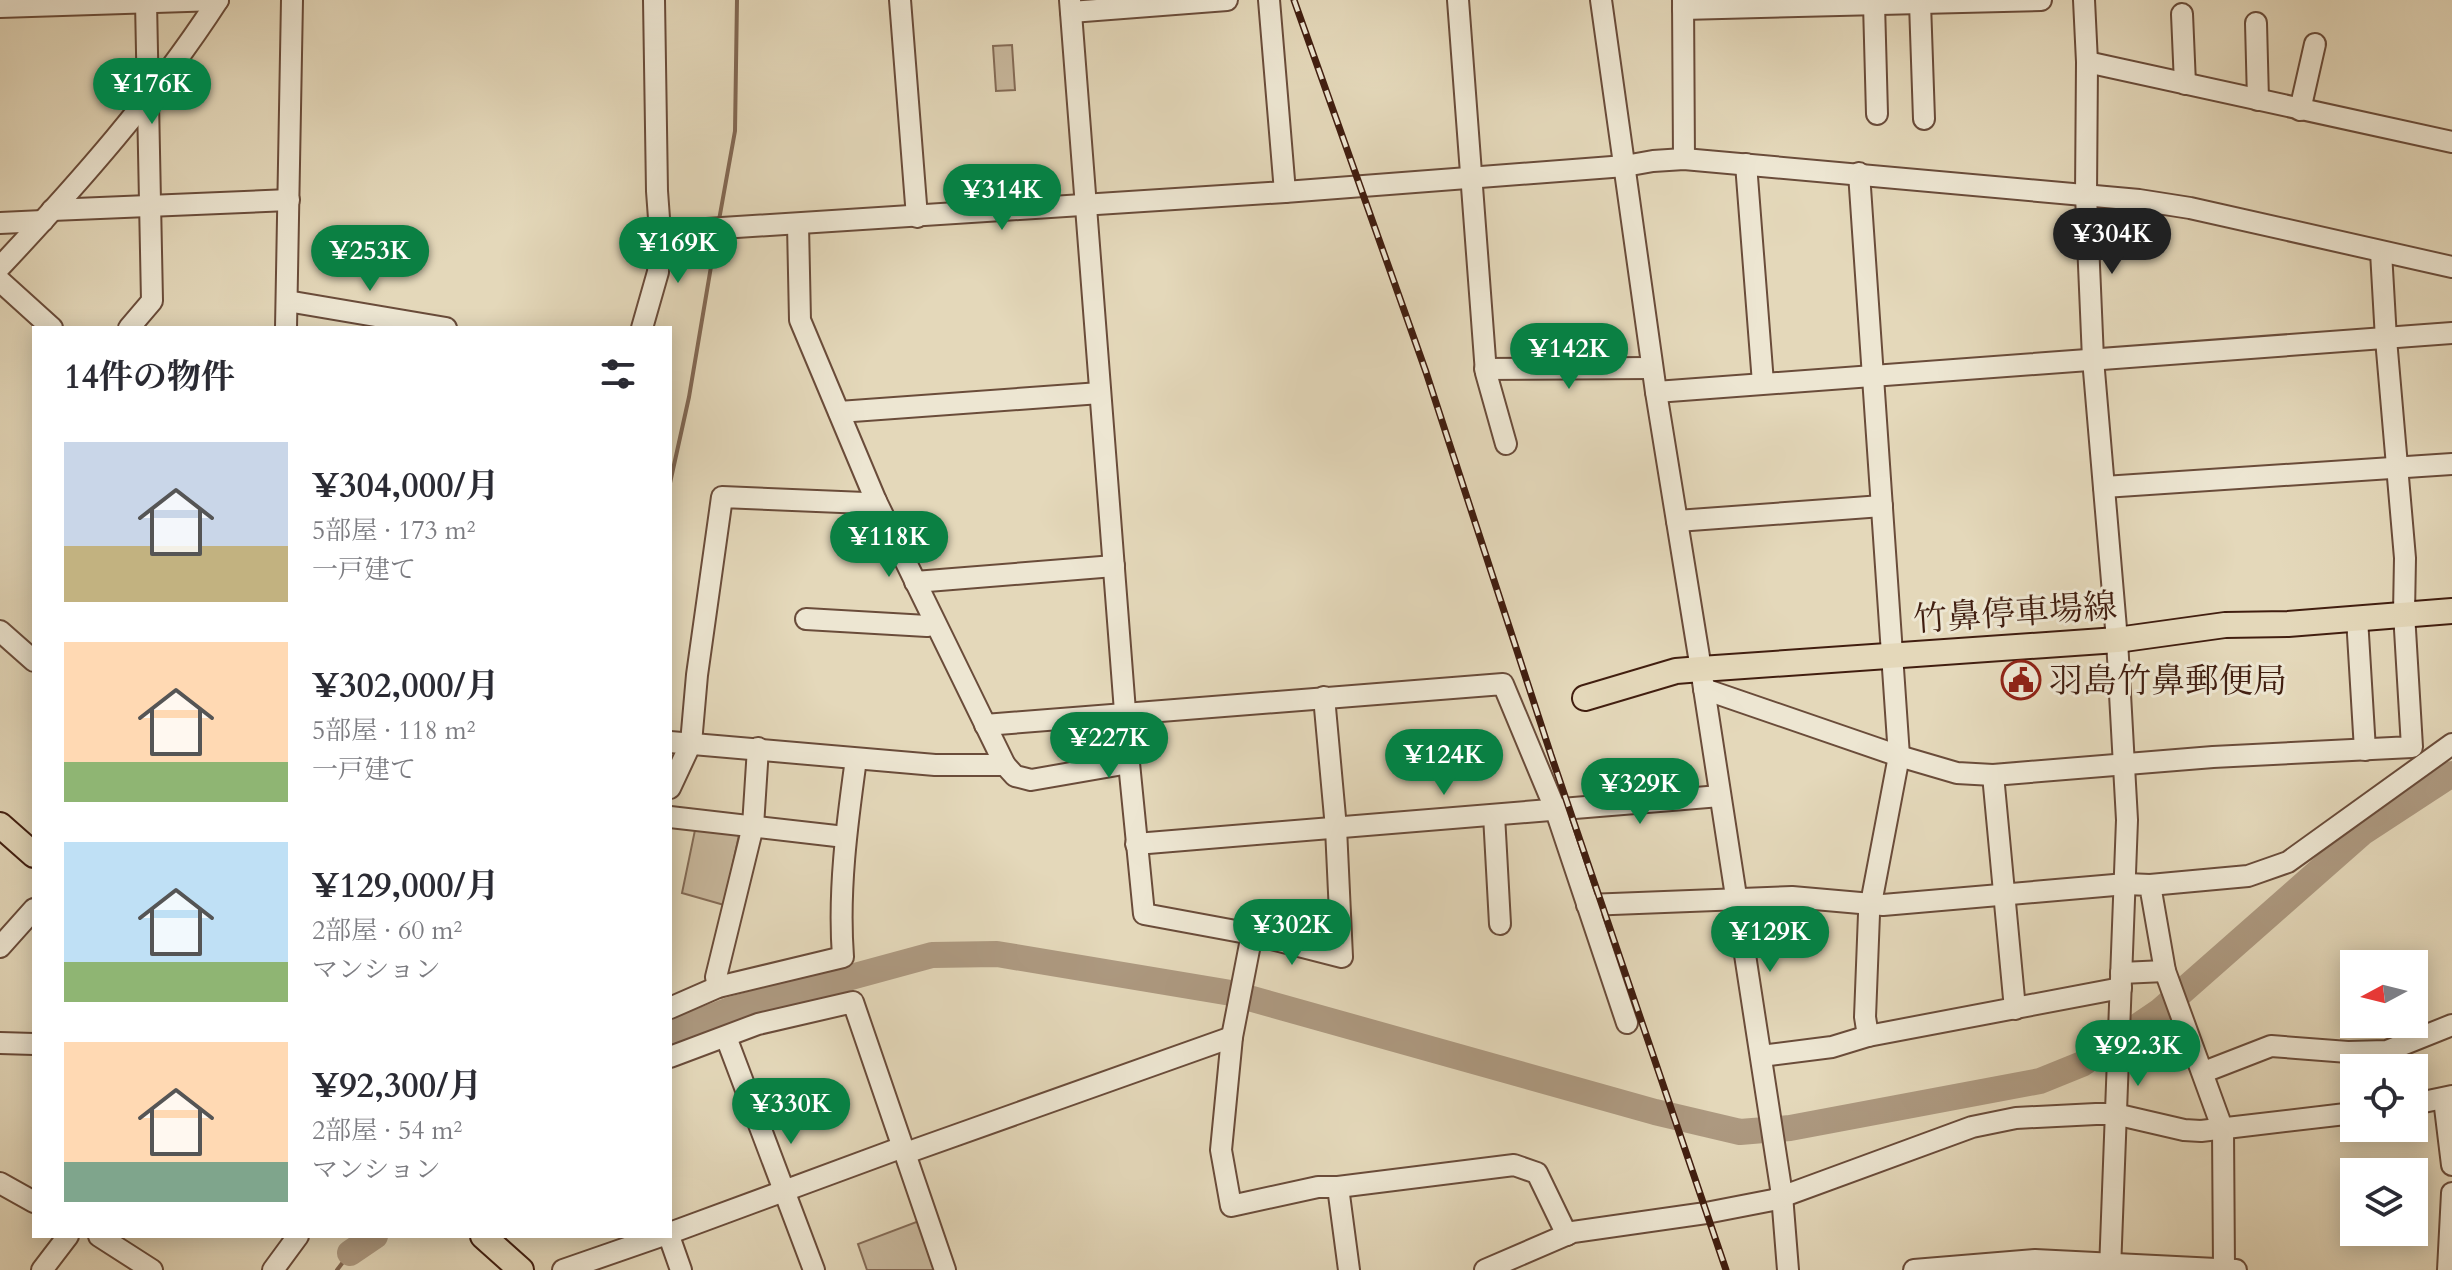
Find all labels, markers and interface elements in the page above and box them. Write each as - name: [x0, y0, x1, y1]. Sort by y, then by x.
- pin: ¥176K: [96, 58, 208, 126]
- text: ¥176K: [111, 66, 193, 101]
- pin: ¥314K: [946, 164, 1058, 232]
- text: ¥314K: [961, 172, 1043, 207]
- pin: ¥304K: [2056, 208, 2168, 276]
- text: ¥304K: [2071, 216, 2153, 251]
- pin: ¥169K: [622, 217, 734, 285]
- pin: ¥253K: [314, 225, 426, 293]
- text: ¥169K: [637, 225, 719, 260]
- text: ¥253K: [329, 233, 411, 268]
- pin: ¥142K: [1513, 323, 1625, 391]
- text: ¥142K: [1528, 331, 1610, 366]
- icon: filters: [596, 352, 640, 396]
- text: 14件の物件: [64, 354, 235, 400]
- text: ¥304,000/月: [312, 463, 500, 509]
- icon: home: [128, 474, 224, 570]
- pin: ¥118K: [833, 511, 945, 579]
- text: 5部屋 · 173 m²: [312, 513, 476, 548]
- text: ¥118K: [848, 519, 930, 554]
- text: 一戸建て: [312, 552, 416, 587]
- street label: 竹鼻停車場線: [1912, 583, 2118, 643]
- place label: 羽島竹鼻郵便局: [2049, 658, 2287, 704]
- public building icon: 羽島竹鼻郵便局: [2000, 659, 2042, 701]
- text: ¥302,000/月: [312, 663, 500, 709]
- icon: home: [128, 674, 224, 770]
- pin: ¥227K: [1053, 712, 1165, 780]
- text: 5部屋 · 118 m²: [312, 713, 476, 748]
- text: ¥227K: [1068, 720, 1150, 755]
- pin: ¥124K: [1388, 729, 1500, 797]
- text: ¥124K: [1403, 737, 1485, 772]
- text: 一戸建て: [312, 752, 416, 787]
- pin: ¥329K: [1584, 758, 1696, 826]
- text: ¥329K: [1599, 766, 1681, 801]
- text: ¥129,000/月: [312, 863, 500, 909]
- icon: home: [128, 874, 224, 970]
- pin: ¥302K: [1236, 899, 1348, 967]
- pin: ¥129K: [1714, 906, 1826, 974]
- text: ¥302K: [1251, 907, 1333, 942]
- text: 2部屋 · 60 m²: [312, 913, 462, 948]
- text: ¥129K: [1729, 914, 1811, 949]
- north arrow: [2340, 950, 2428, 1038]
- map controls: [2340, 950, 2428, 1246]
- text: マンション: [312, 952, 441, 987]
- pin: ¥92.3K: [2073, 1020, 2203, 1088]
- text: ¥92.3K: [2093, 1028, 2183, 1063]
- button: locate: [2340, 1054, 2428, 1142]
- text: ¥92,300/月: [312, 1063, 482, 1109]
- icon: home: [128, 1074, 224, 1170]
- pin: ¥330K: [735, 1078, 847, 1146]
- text: ¥330K: [750, 1086, 832, 1121]
- text: 2部屋 · 54 m²: [312, 1113, 462, 1148]
- text: マンション: [312, 1152, 441, 1187]
- button: layers: [2340, 1158, 2428, 1246]

